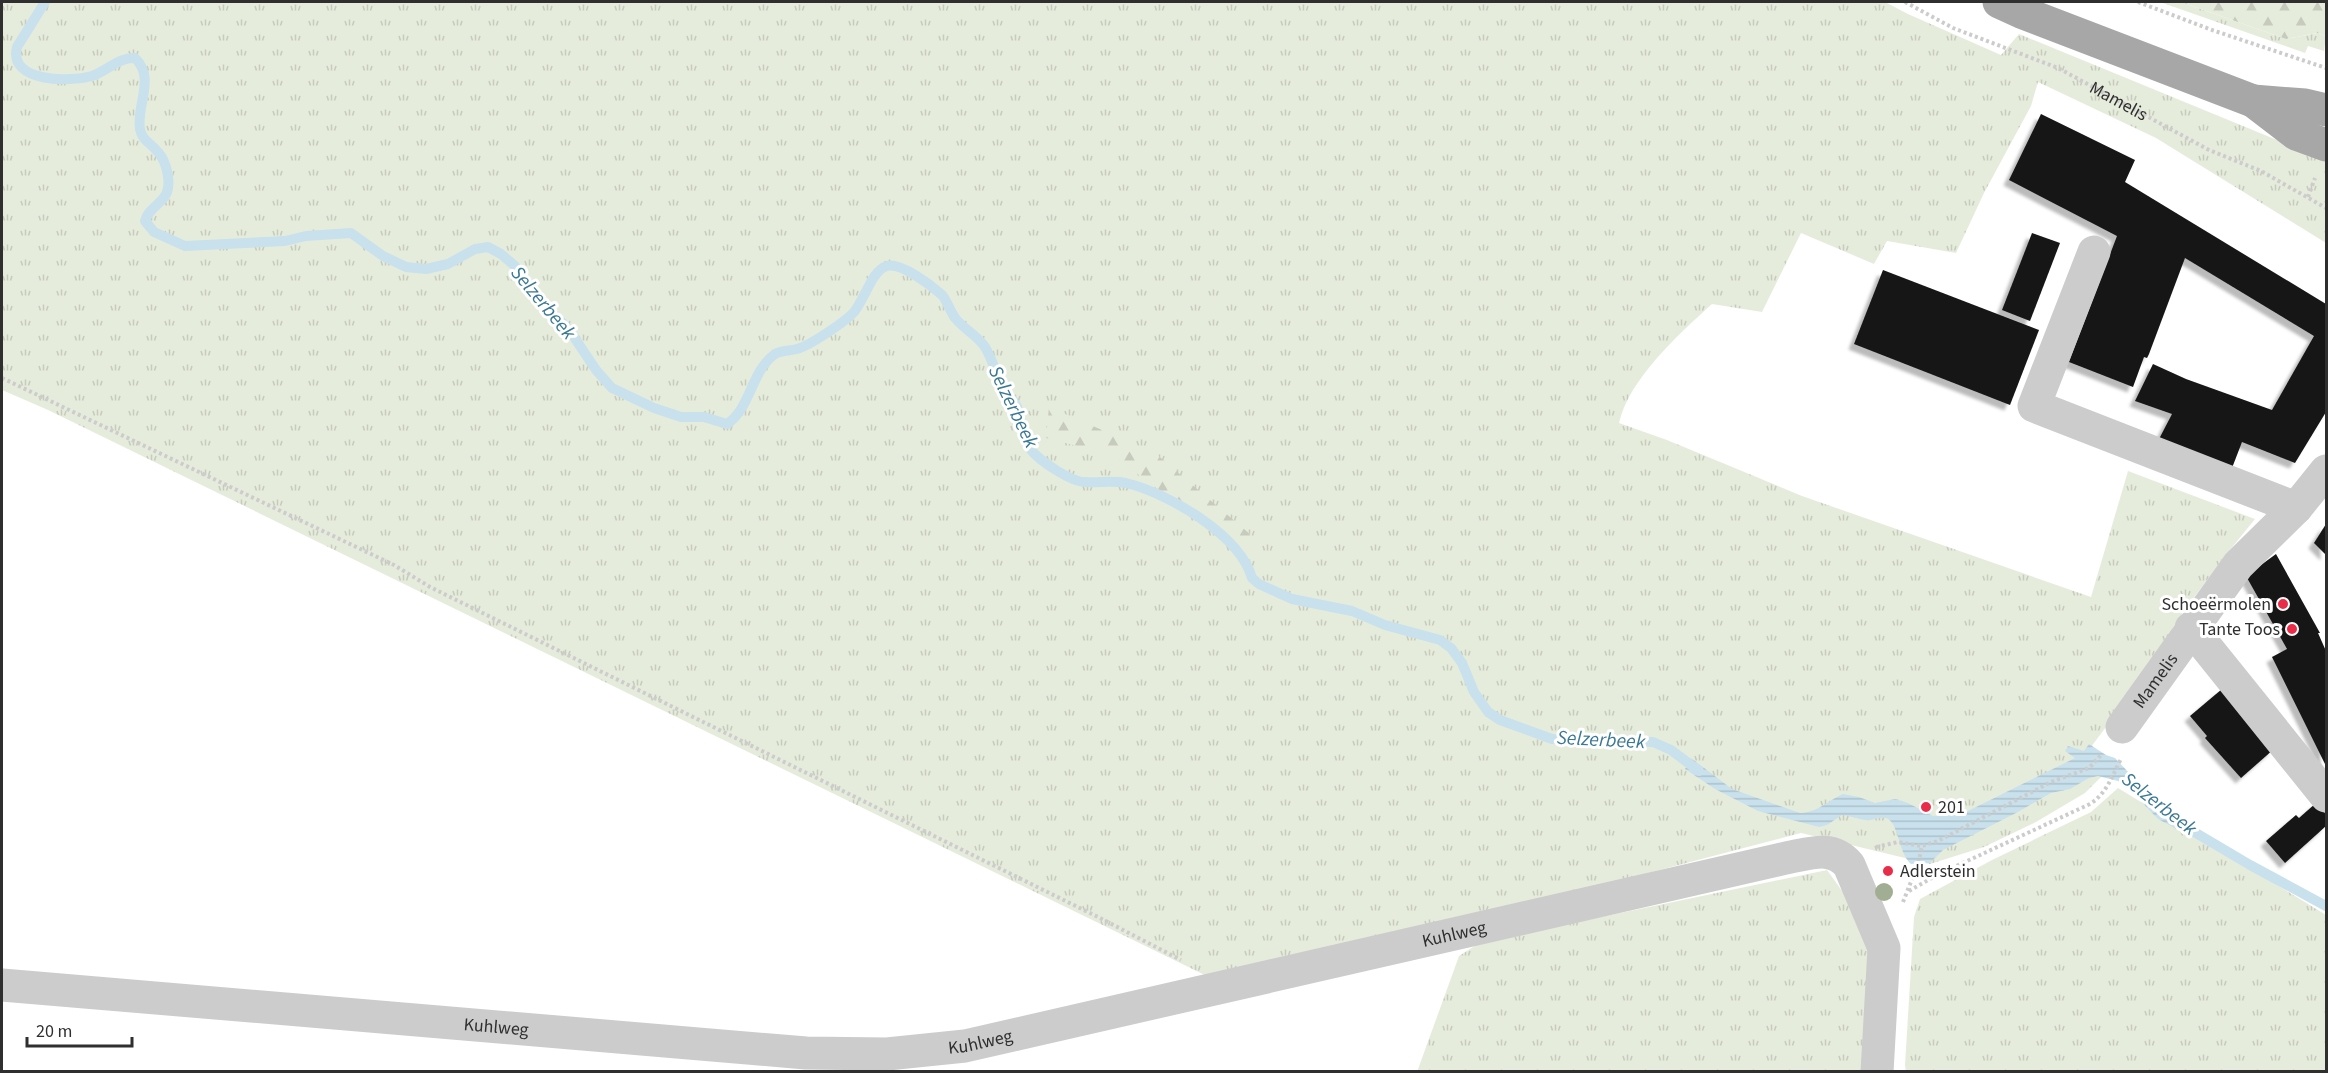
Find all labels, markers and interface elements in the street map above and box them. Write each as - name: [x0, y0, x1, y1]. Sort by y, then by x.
- street label: Mamelis: [2085, 75, 2152, 127]
- water label: Selzerbeek: [504, 260, 582, 346]
- water label: Selzerbeek: [981, 361, 1045, 453]
- place label: Schoeërmolen: [2161, 592, 2271, 617]
- marker: Schoeërmolen: [2276, 597, 2290, 611]
- place label: Tante Toos: [2199, 617, 2280, 642]
- marker: Tante Toos: [2285, 622, 2299, 636]
- street label: Mamelis: [2127, 648, 2184, 713]
- water label: Selzerbeek: [1556, 724, 1646, 756]
- water label: Selzerbeek: [2115, 766, 2203, 843]
- place label: 201: [1938, 795, 1965, 820]
- marker: 201: [1919, 800, 1933, 814]
- place label: Adlerstein: [1900, 859, 1976, 884]
- marker: Adlerstein: [1881, 864, 1895, 878]
- street label: Kuhlweg: [1420, 915, 1489, 953]
- scale bar: [27, 1010, 132, 1048]
- street label: Kuhlweg: [463, 1012, 530, 1042]
- text: 20 m: [36, 1019, 72, 1044]
- street label: Kuhlweg: [947, 1023, 1015, 1060]

